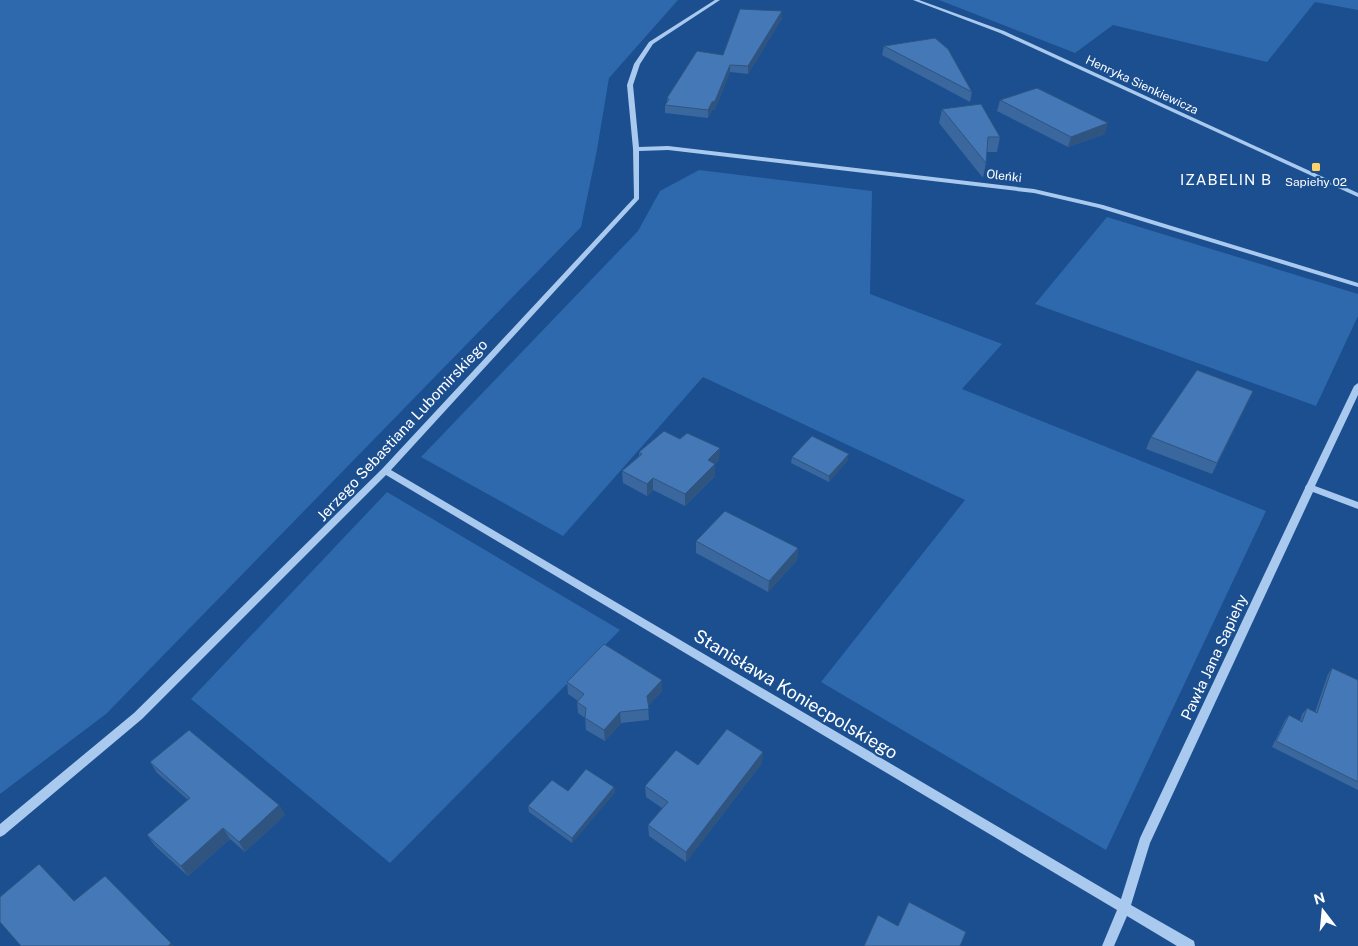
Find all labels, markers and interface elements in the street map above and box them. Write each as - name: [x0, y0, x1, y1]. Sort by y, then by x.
- street label: Henryka Sienkiewicza: [1083, 53, 1201, 117]
- marker: Sapiehy 02: [1310, 161, 1322, 173]
- street label: Oleńki: [986, 167, 1022, 185]
- district label: IZABELIN B: [1180, 171, 1272, 188]
- place label: Sapiehy 02: [1285, 175, 1347, 189]
- street label: Jerzego Sebastiana Lubomirskiego: [313, 336, 491, 524]
- street label: Pawła Jana Sapiehy: [1177, 591, 1251, 723]
- street label: Stanisława Koniecpolskiego: [690, 625, 902, 763]
- north arrow: [1298, 886, 1348, 936]
- text: N: [1312, 889, 1327, 908]

